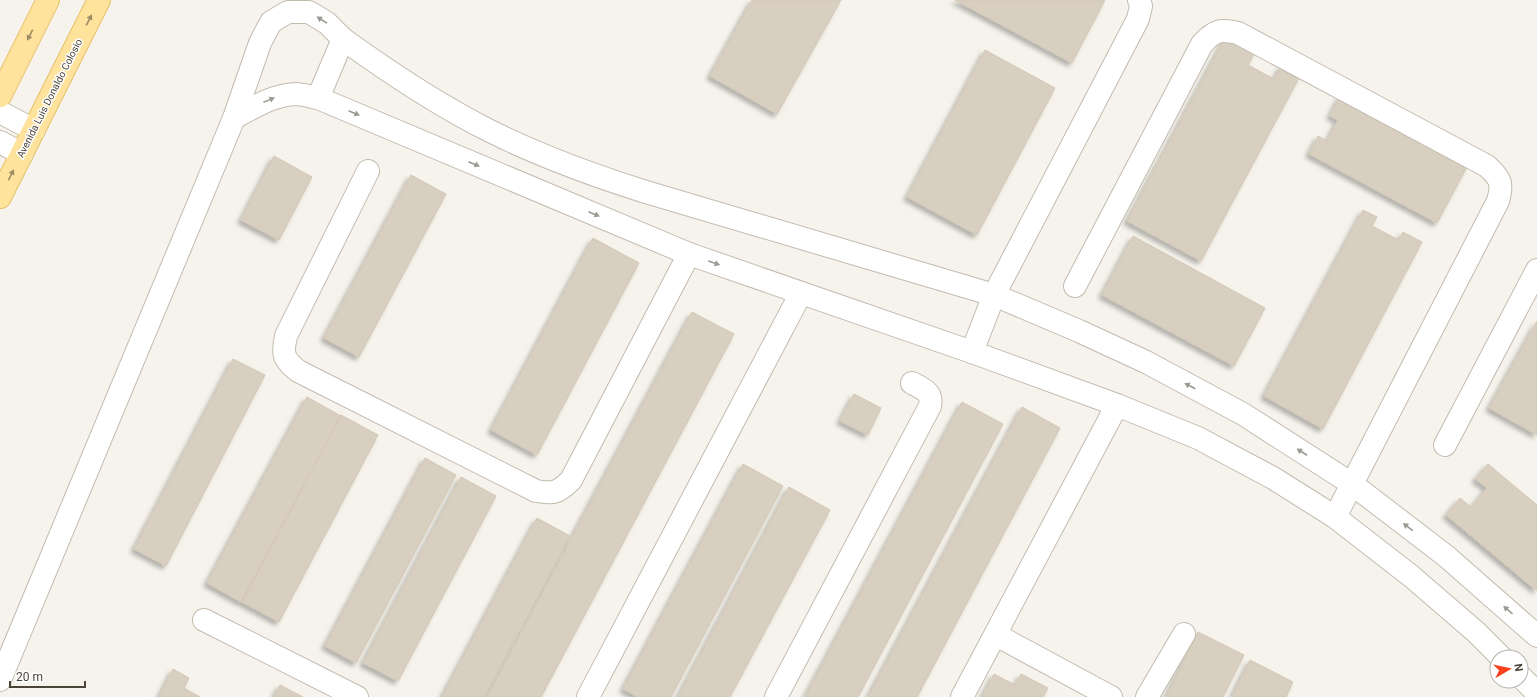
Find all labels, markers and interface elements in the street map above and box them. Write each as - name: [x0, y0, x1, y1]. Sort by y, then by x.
- one-way arrow: [86, 14, 92, 25]
- one-way arrow: [316, 16, 328, 23]
- one-way arrow: [27, 29, 33, 41]
- street label: Avenida Luis Donaldo Colosio: [15, 37, 84, 159]
- one-way arrow: [263, 97, 274, 103]
- one-way arrow: [349, 110, 360, 116]
- one-way arrow: [468, 160, 480, 167]
- one-way arrow: [8, 170, 14, 181]
- one-way arrow: [588, 211, 599, 217]
- one-way arrow: [709, 260, 721, 266]
- one-way arrow: [1185, 382, 1196, 389]
- one-way arrow: [1297, 448, 1307, 456]
- one-way arrow: [1403, 523, 1414, 531]
- one-way arrow: [1503, 606, 1513, 615]
- north arrow: [1489, 649, 1529, 689]
- scale bar: [10, 663, 85, 689]
- text: N: [1511, 663, 1525, 673]
- text: 20 m: [16, 670, 43, 684]

